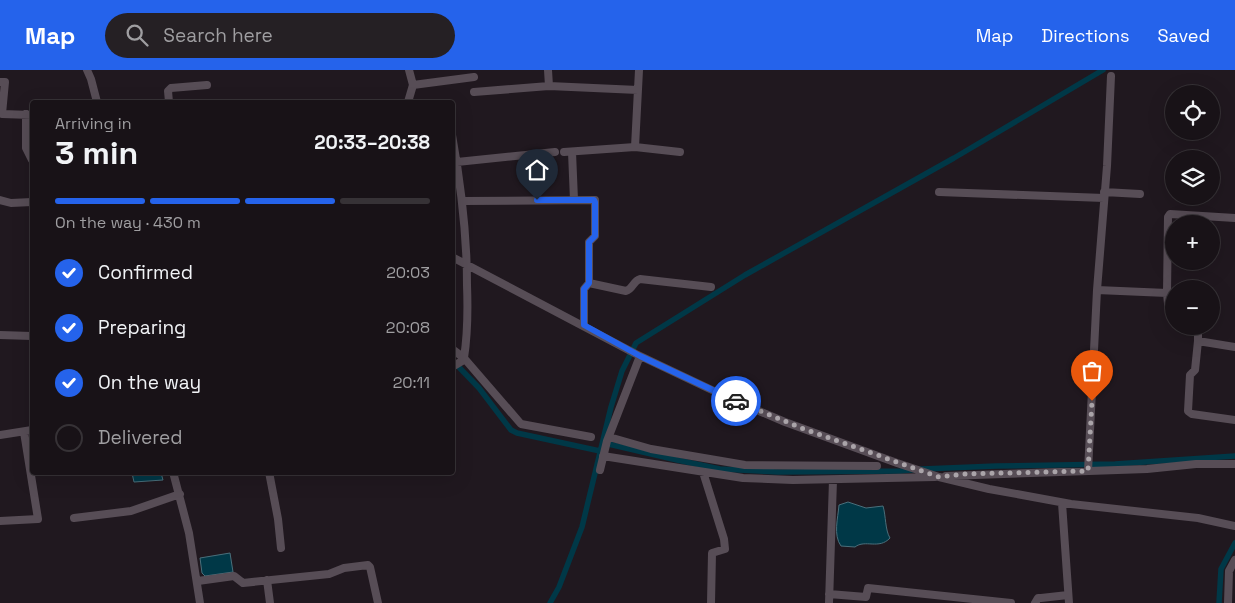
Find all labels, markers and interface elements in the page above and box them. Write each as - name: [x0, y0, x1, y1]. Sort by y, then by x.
- search box: [105, 13, 455, 58]
- text: Map: [25, 20, 75, 51]
- icon: search: [123, 21, 151, 49]
- text: Search here: [163, 23, 273, 48]
- text: Map: [976, 24, 1013, 47]
- text: Directions: [1041, 24, 1130, 47]
- text: Saved: [1158, 24, 1210, 47]
- map controls: [1165, 85, 1220, 335]
- button: locate: [1165, 85, 1220, 140]
- text: Arriving in: [55, 113, 132, 134]
- text: 20:33–20:38: [314, 130, 430, 155]
- text: 3 min: [55, 133, 138, 173]
- pin: [516, 149, 558, 200]
- button: layers: [1165, 150, 1220, 205]
- icon: home: [523, 156, 551, 184]
- text: On the way · 430 m: [55, 212, 201, 233]
- button: +: [1165, 215, 1220, 270]
- icon: check: [55, 259, 83, 287]
- text: Confirmed: [98, 260, 193, 285]
- text: 20:03: [386, 262, 430, 283]
- button: −: [1165, 280, 1220, 335]
- icon: check: [55, 314, 83, 342]
- text: Preparing: [98, 315, 186, 340]
- text: 20:08: [386, 317, 430, 338]
- pin: [1071, 350, 1113, 401]
- icon: bag: [1078, 357, 1106, 385]
- icon: check: [55, 369, 83, 397]
- text: On the way: [98, 370, 201, 395]
- text: 20:11: [393, 372, 430, 393]
- courier: [711, 376, 761, 426]
- icon: car: [722, 387, 750, 415]
- text: Delivered: [98, 425, 183, 450]

